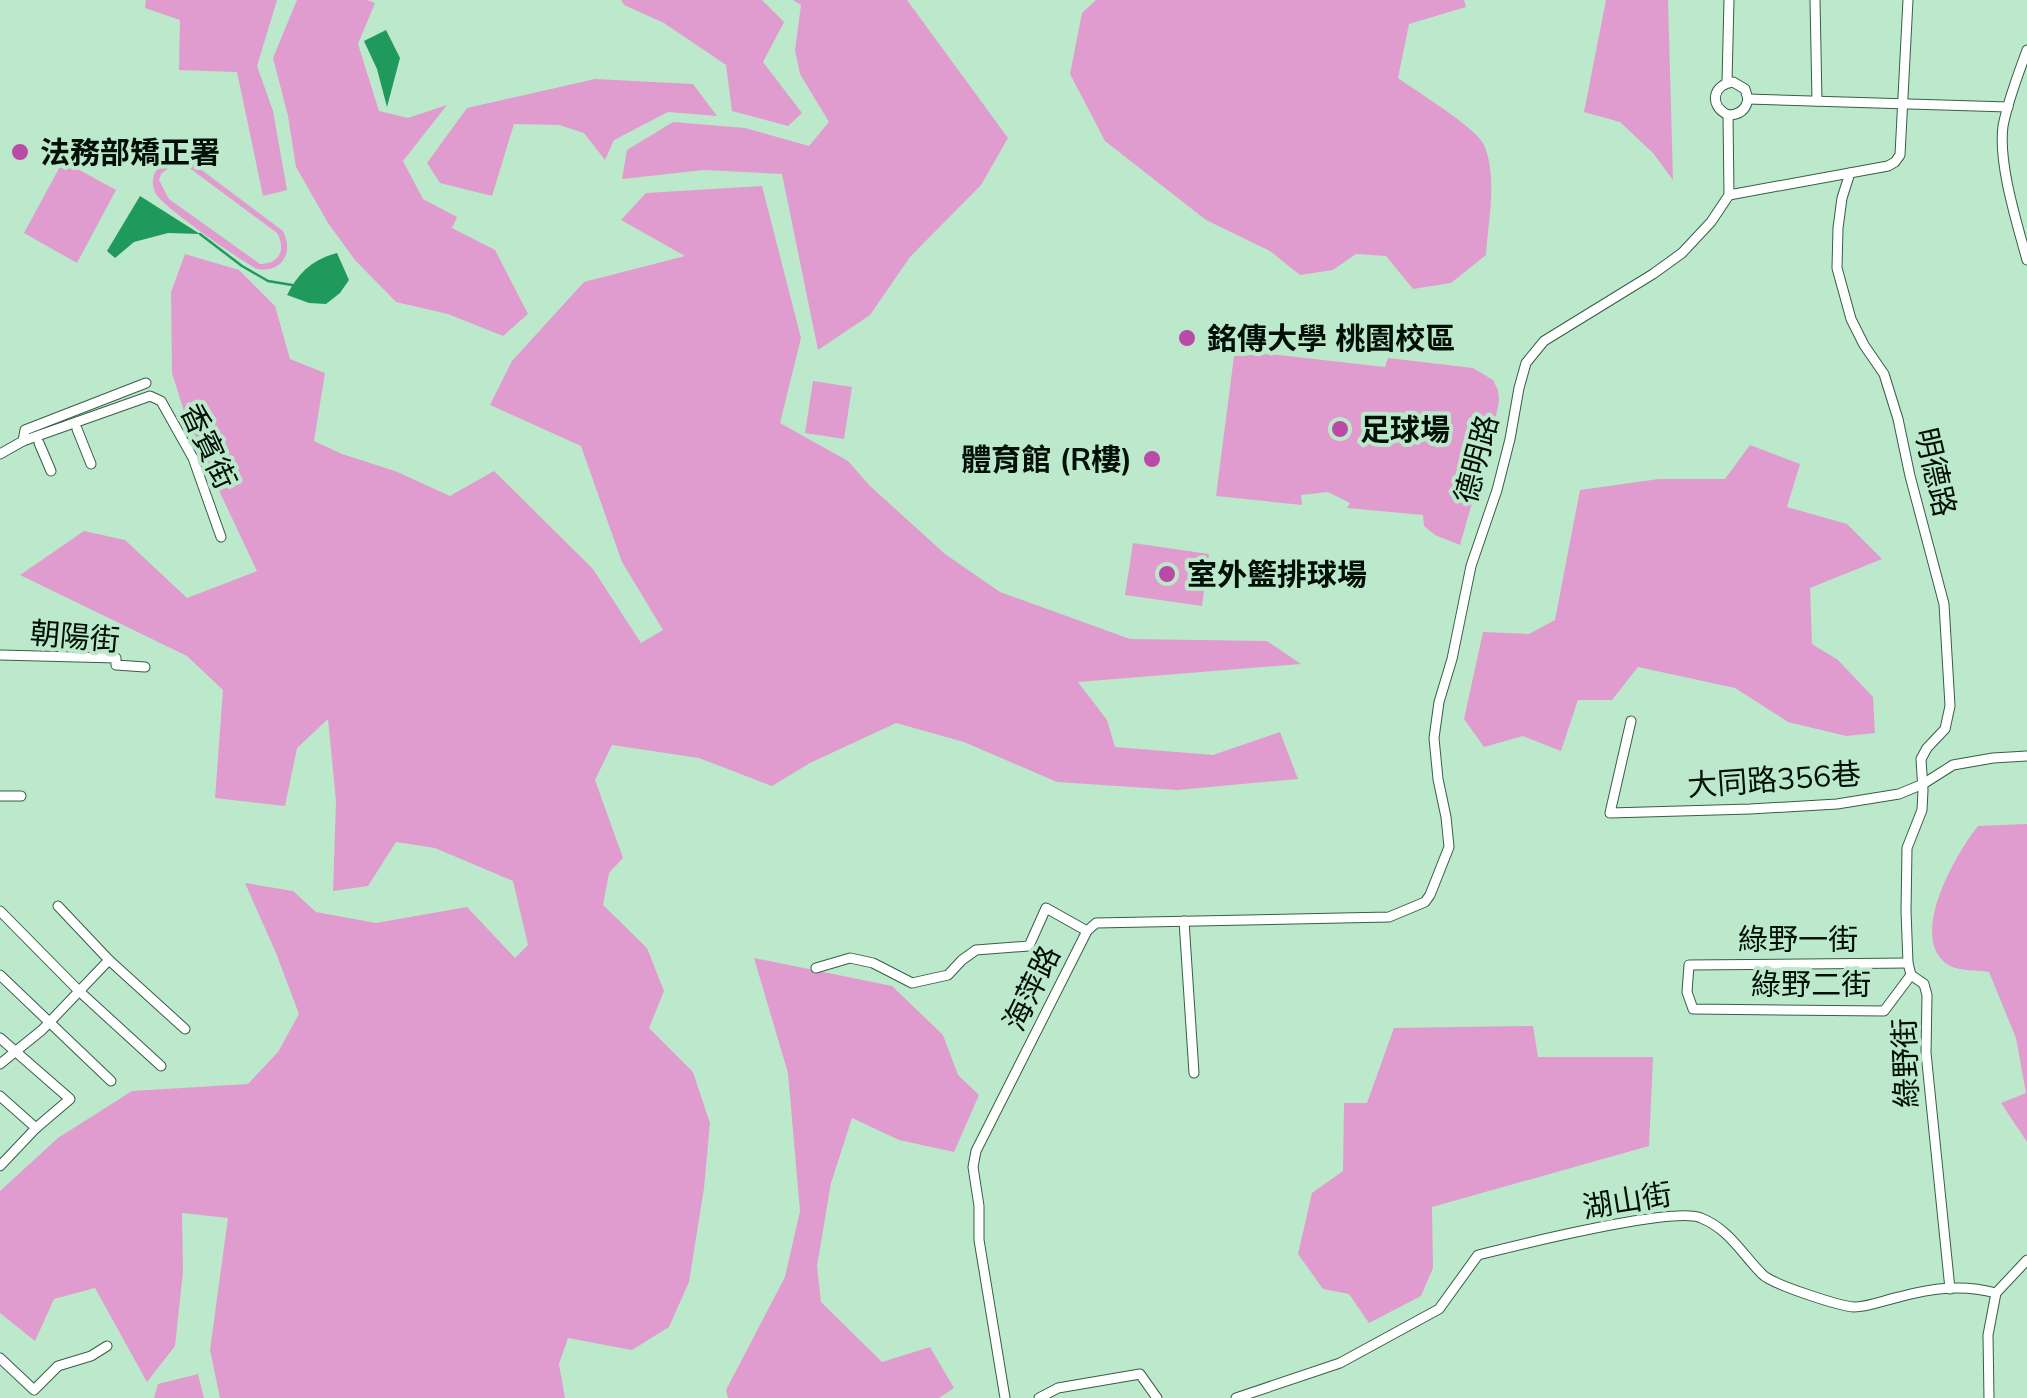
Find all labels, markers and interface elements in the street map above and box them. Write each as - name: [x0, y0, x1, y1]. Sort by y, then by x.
- place label: 法務部矯正署: [40, 133, 220, 171]
- marker: 法務部矯正署: [9, 141, 31, 163]
- place label: 銘傳大學 桃園校區: [1207, 319, 1455, 357]
- marker: 銘傳大學 桃園校區: [1176, 327, 1198, 349]
- street label: 香賓街: [173, 397, 245, 495]
- place label: 足球場: [1360, 410, 1450, 448]
- street label: 德明路: [1446, 411, 1506, 507]
- marker: 足球場: [1329, 418, 1351, 440]
- street label: 明德路: [1907, 424, 1965, 520]
- place label: 體育館 (R樓): [961, 440, 1132, 478]
- marker: 體育館 (R樓): [1141, 448, 1163, 470]
- place label: 室外籃排球場: [1187, 555, 1367, 593]
- marker: 室外籃排球場: [1156, 563, 1178, 585]
- street label: 朝陽街: [29, 613, 121, 659]
- street label: 大同路356巷: [1686, 754, 1862, 804]
- street label: 綠野一街: [1738, 920, 1858, 958]
- street label: 海萍路: [994, 939, 1068, 1037]
- street label: 綠野二街: [1751, 965, 1871, 1003]
- street label: 綠野街: [1884, 1017, 1926, 1109]
- street label: 湖山街: [1580, 1174, 1674, 1226]

